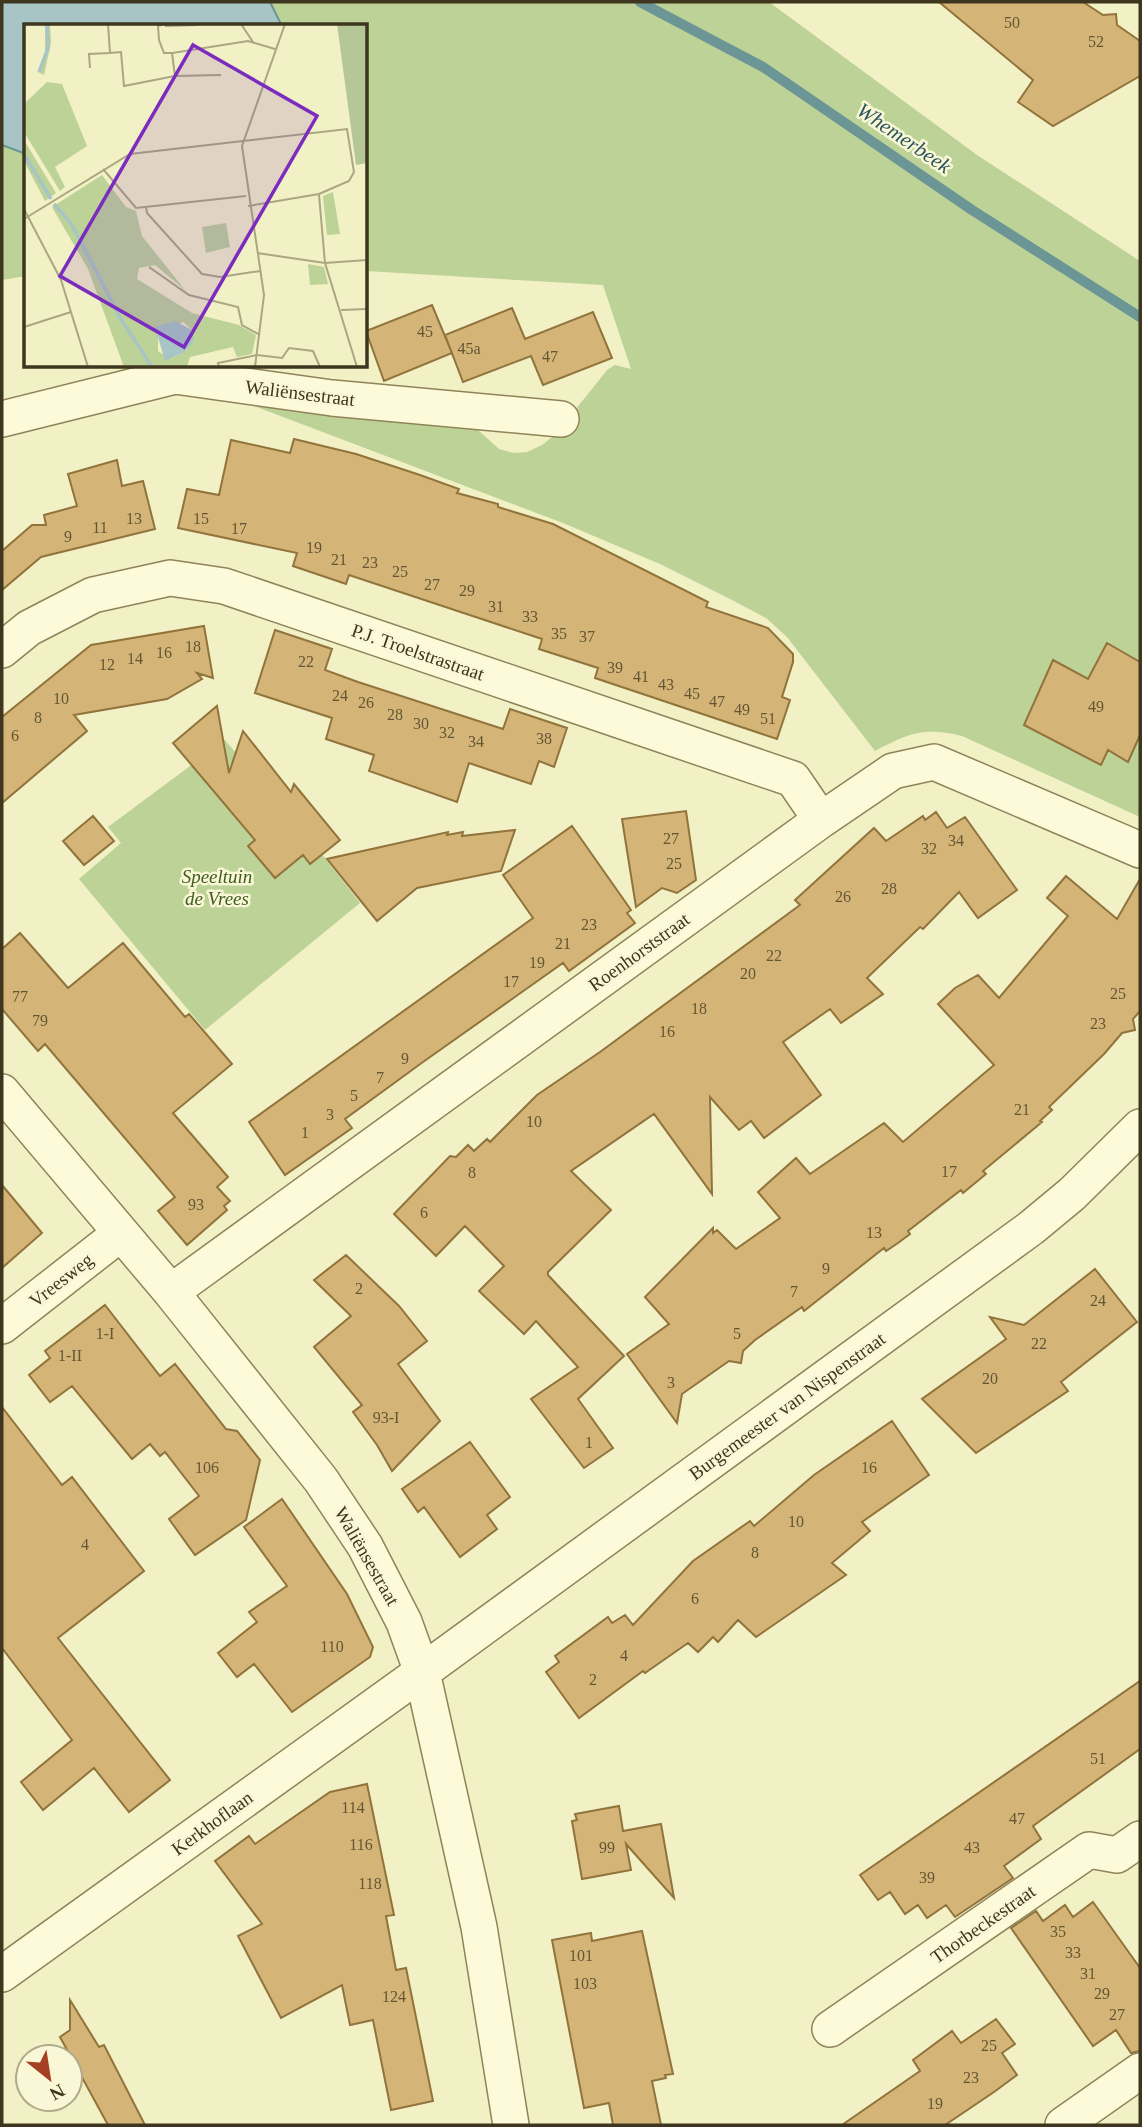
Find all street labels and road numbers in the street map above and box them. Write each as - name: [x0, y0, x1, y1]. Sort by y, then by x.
- street label: Waliënsestraat: [244, 376, 357, 410]
- street label: P.J. Troelstrastraat: [349, 619, 488, 685]
- street label: Roenhorststraat: [585, 908, 694, 996]
- street label: Vreesweg: [25, 1248, 97, 1311]
- street label: Burgemeester van Nispenstraat: [685, 1327, 890, 1484]
- street label: Waliënsestraat: [330, 1503, 404, 1610]
- street label: Kerkhoflaan: [167, 1786, 257, 1859]
- street label: Thorbeckestraat: [927, 1880, 1040, 1968]

